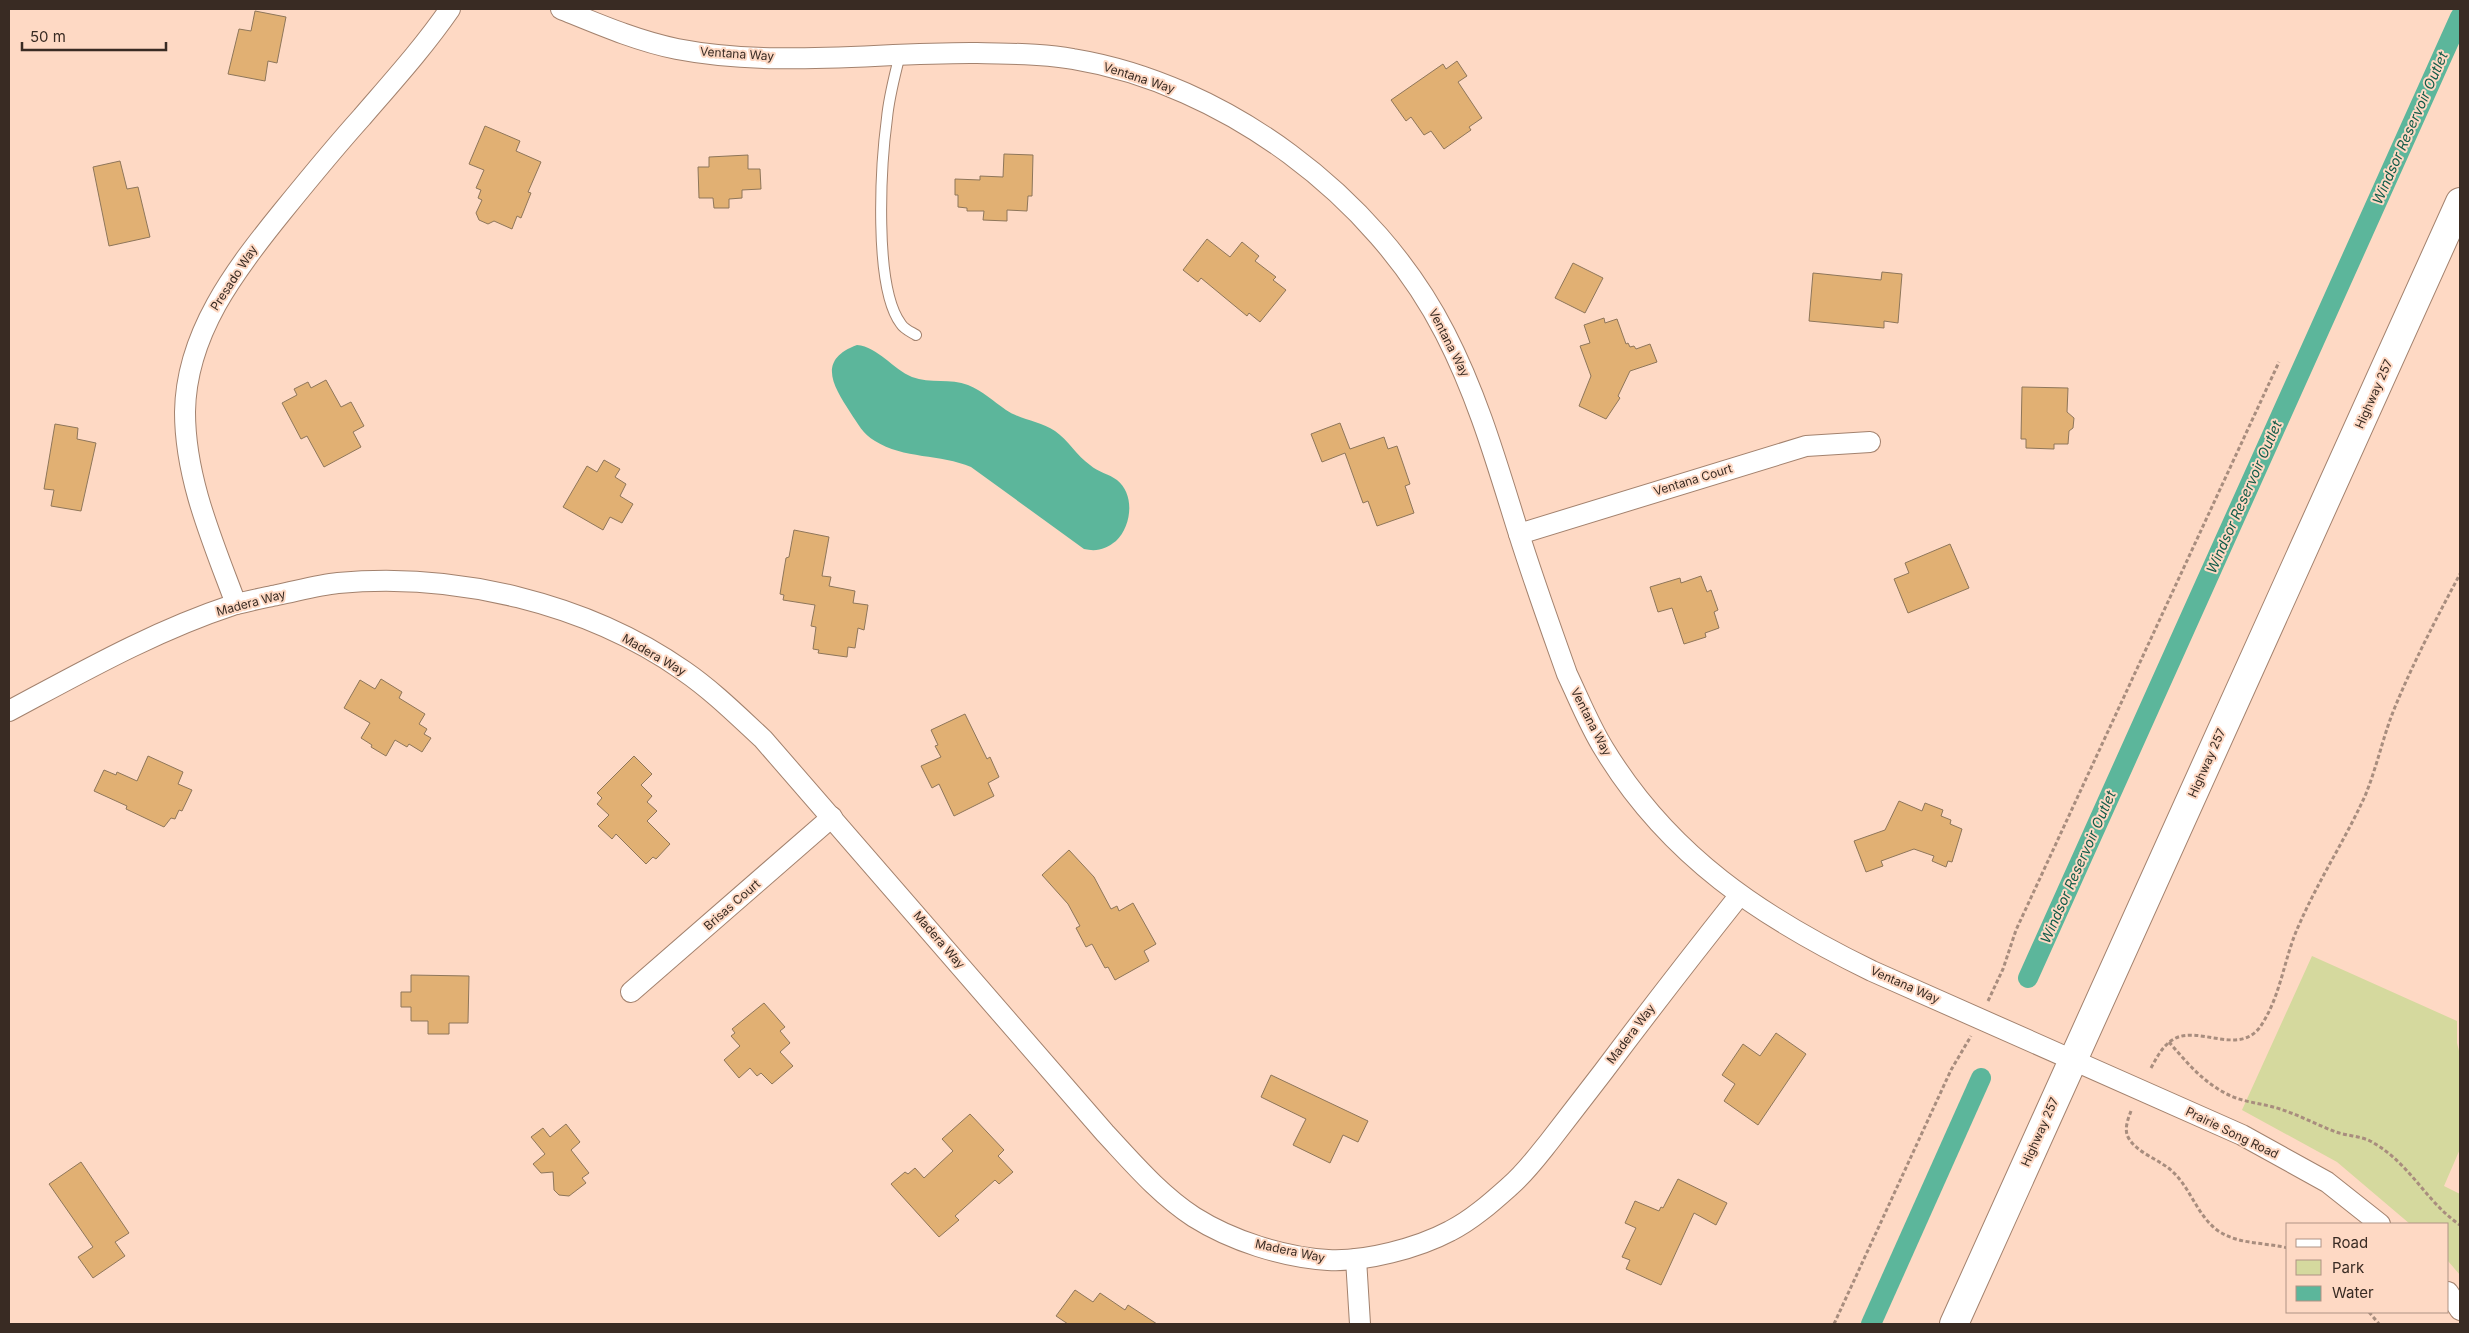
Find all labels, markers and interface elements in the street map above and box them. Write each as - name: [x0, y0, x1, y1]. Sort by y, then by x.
- scale bar: [22, 20, 166, 52]
- text: 50 m: [30, 27, 66, 46]
- street label: Ventana Way: [700, 43, 775, 64]
- water label: Windsor Reservoir Outlet: [2368, 49, 2451, 207]
- street label: Ventana Way: [1102, 59, 1177, 96]
- street label: Presado Way: [207, 242, 260, 313]
- street label: Ventana Way: [1426, 306, 1473, 379]
- street label: Highway 257: [2352, 357, 2396, 431]
- water label: Windsor Reservoir Outlet: [2202, 418, 2285, 576]
- street label: Ventana Court: [1652, 460, 1734, 499]
- street label: Madera Way: [215, 586, 287, 619]
- street label: Madera Way: [620, 630, 689, 679]
- street label: Ventana Way: [1568, 685, 1615, 758]
- street label: Highway 257: [2185, 726, 2229, 800]
- water label: Windsor Reservoir Outlet: [2036, 788, 2119, 946]
- street label: Brisas Court: [700, 876, 763, 933]
- street label: Madera Way: [910, 908, 969, 972]
- street label: Ventana Way: [1868, 963, 1942, 1007]
- street label: Madera Way: [1603, 1001, 1658, 1067]
- street label: Highway 257: [2018, 1095, 2062, 1169]
- street label: Prairie Song Road: [2183, 1104, 2281, 1162]
- legend: [2286, 1223, 2449, 1313]
- text: Road: [2332, 1233, 2368, 1252]
- street label: Madera Way: [1254, 1236, 1327, 1265]
- text: Park: [2332, 1258, 2365, 1277]
- text: Water: [2332, 1283, 2374, 1302]

